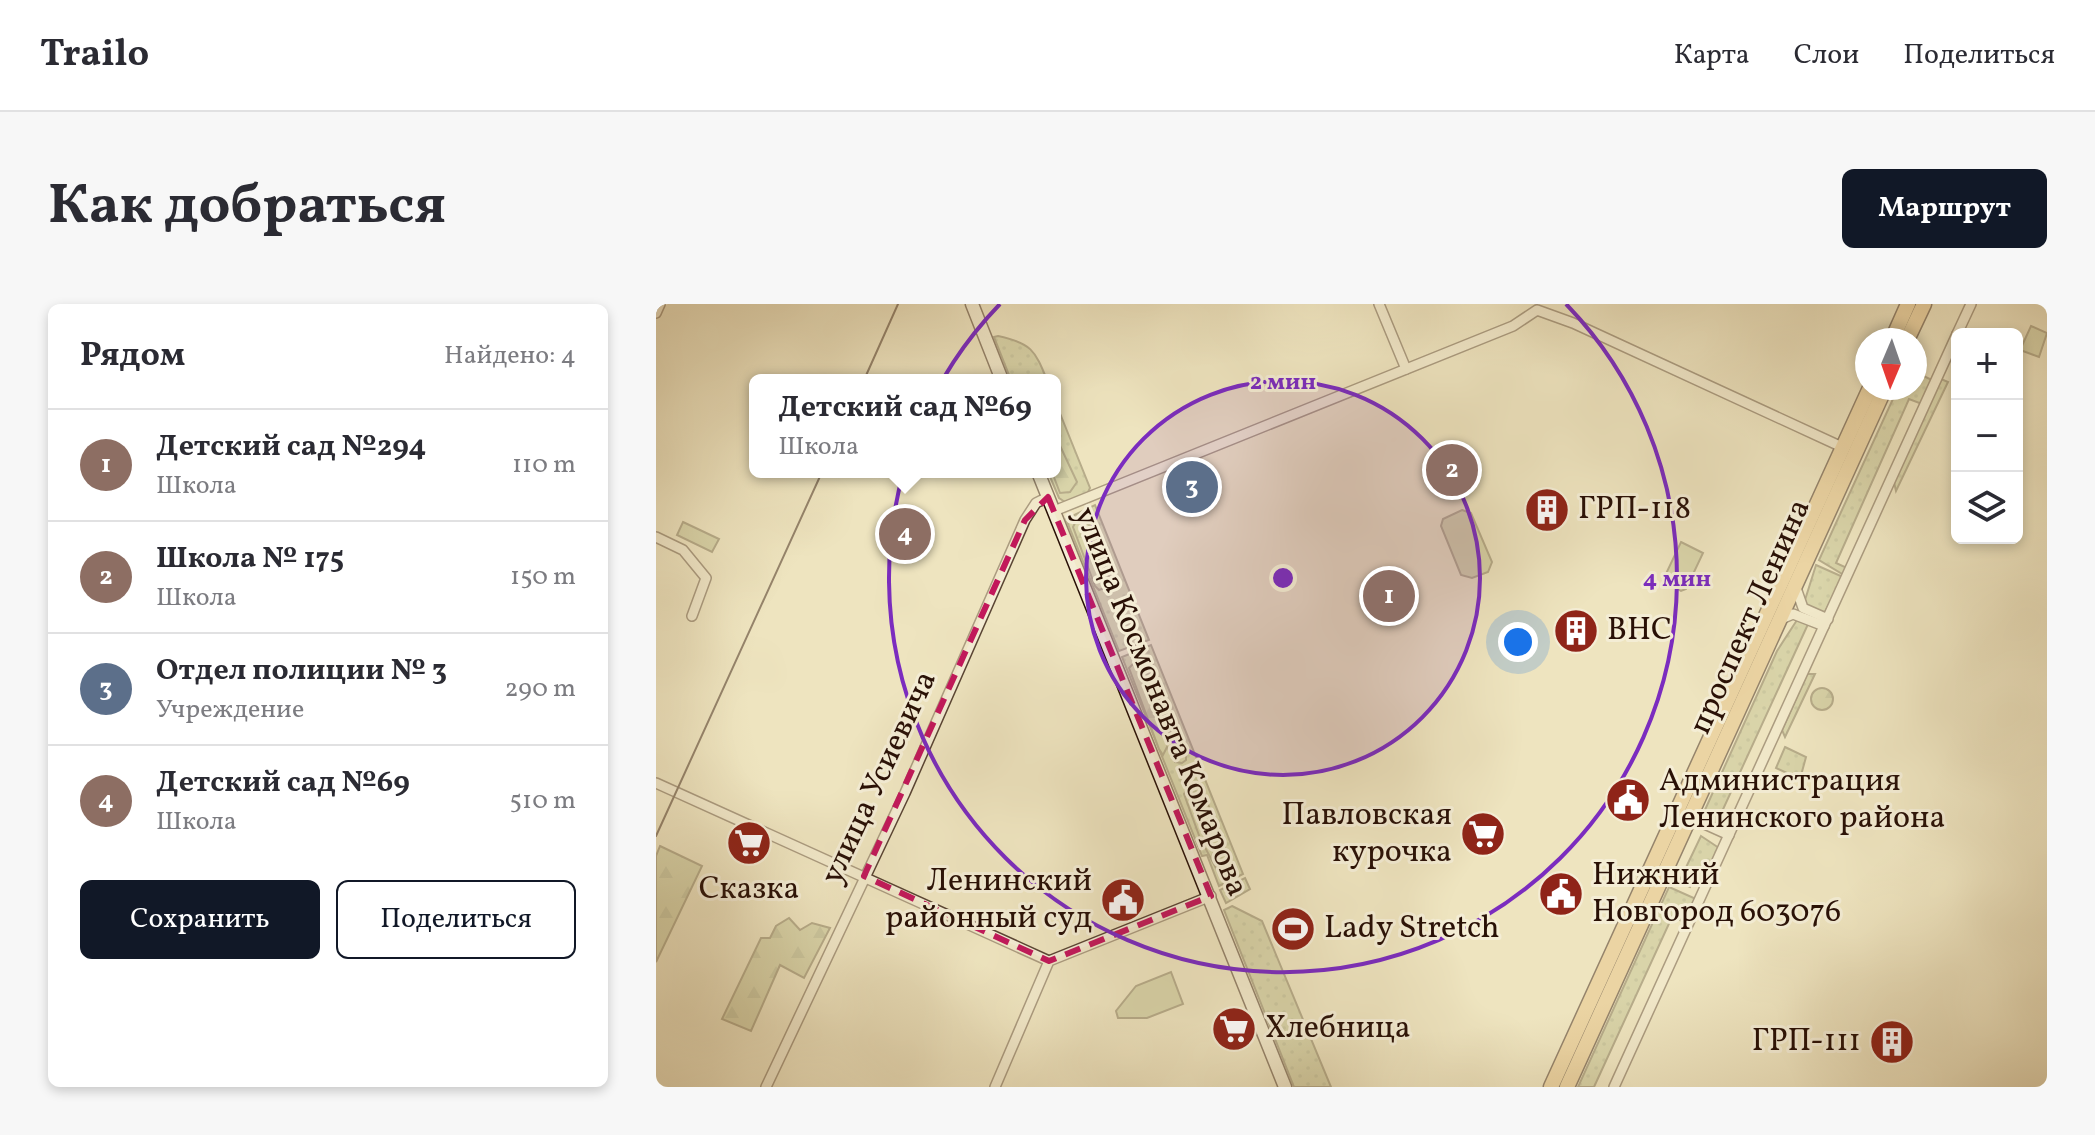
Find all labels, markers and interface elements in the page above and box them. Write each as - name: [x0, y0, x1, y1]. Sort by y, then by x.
- text: Trailo: [40, 29, 149, 82]
- text: Карта: [1674, 36, 1750, 75]
- text: Слои: [1794, 36, 1859, 75]
- text: Поделиться: [1903, 36, 2055, 75]
- text: Как добраться: [48, 169, 446, 247]
- button: Маршрут: [1842, 169, 2047, 248]
- north arrow: [1855, 328, 1927, 400]
- map controls: [1951, 328, 2023, 544]
- button: +: [1951, 328, 2023, 400]
- text: Рядом: [80, 333, 185, 380]
- text: Найдено: 4: [444, 338, 576, 374]
- text: 2 мин: [1250, 366, 1316, 400]
- popup: [749, 374, 1061, 478]
- text: Детский сад №69: [778, 387, 1032, 429]
- button: −: [1951, 400, 2023, 472]
- text: Детский сад №294: [156, 426, 426, 468]
- text: Школа: [778, 429, 859, 465]
- pin: 2: [1426, 440, 1478, 500]
- text: 1: [101, 447, 111, 483]
- text: 110 m: [512, 447, 576, 483]
- pin: 3: [1166, 457, 1218, 517]
- text: Школа: [156, 468, 237, 504]
- button: layers: [1951, 472, 2023, 544]
- building icon: ГРП-118: [1523, 486, 1571, 534]
- place label: ГРП-118: [1578, 488, 1691, 532]
- street label: проспект Ленина: [1679, 493, 1823, 741]
- street label: улица Космонавта Комарова: [1062, 501, 1258, 903]
- pin: 4: [879, 504, 931, 564]
- text: Школа № 175: [156, 538, 344, 580]
- text: 2: [99, 559, 113, 595]
- text: 150 m: [510, 559, 576, 595]
- text: 4 мин: [1643, 563, 1711, 597]
- centre of rings: [1269, 564, 1297, 592]
- pin: 1: [1363, 566, 1415, 626]
- text: Школа: [156, 580, 237, 616]
- building icon: ВНС: [1552, 607, 1600, 655]
- place label: ВНС: [1607, 609, 1672, 653]
- your location: [1498, 622, 1538, 662]
- text: Отдел полиции № 3: [156, 650, 447, 692]
- street label: улица Усиевича: [811, 664, 949, 892]
- text: 3: [99, 671, 113, 707]
- text: 290 m: [504, 671, 576, 707]
- text: Учреждение: [156, 692, 304, 728]
- place label: Администрация Ленинского района: [1659, 760, 1945, 841]
- text: Детский сад №69: [156, 762, 410, 804]
- public building icon: Администрация Ленинского района: [1604, 776, 1652, 824]
- text: 4: [98, 783, 114, 819]
- text: 510 m: [510, 783, 576, 819]
- place label: Павловская курочка: [1281, 794, 1452, 875]
- text: Школа: [156, 804, 237, 840]
- supermarket icon: Павловская курочка: [1459, 810, 1507, 858]
- supermarket icon: Сказка: [725, 819, 773, 867]
- place label: Нижний Новгород 603076: [1592, 854, 1841, 935]
- place label: Ленинский районный суд: [885, 860, 1092, 941]
- place label: Сказка: [699, 868, 799, 912]
- public building icon: Нижний Новгород 603076: [1537, 870, 1585, 918]
- public building icon: Ленинский районный суд: [1099, 876, 1147, 924]
- button: Сохранить: [80, 880, 320, 959]
- button: Поделиться: [336, 880, 576, 959]
- sports icon: Lady Stretch: [1269, 905, 1317, 953]
- place label: Lady Stretch: [1324, 907, 1500, 951]
- supermarket icon: Хлебница: [1210, 1005, 1258, 1053]
- place label: Хлебница: [1265, 1007, 1411, 1051]
- building icon: ГРП-111: [1868, 1018, 1916, 1066]
- place label: ГРП-111: [1752, 1020, 1861, 1064]

